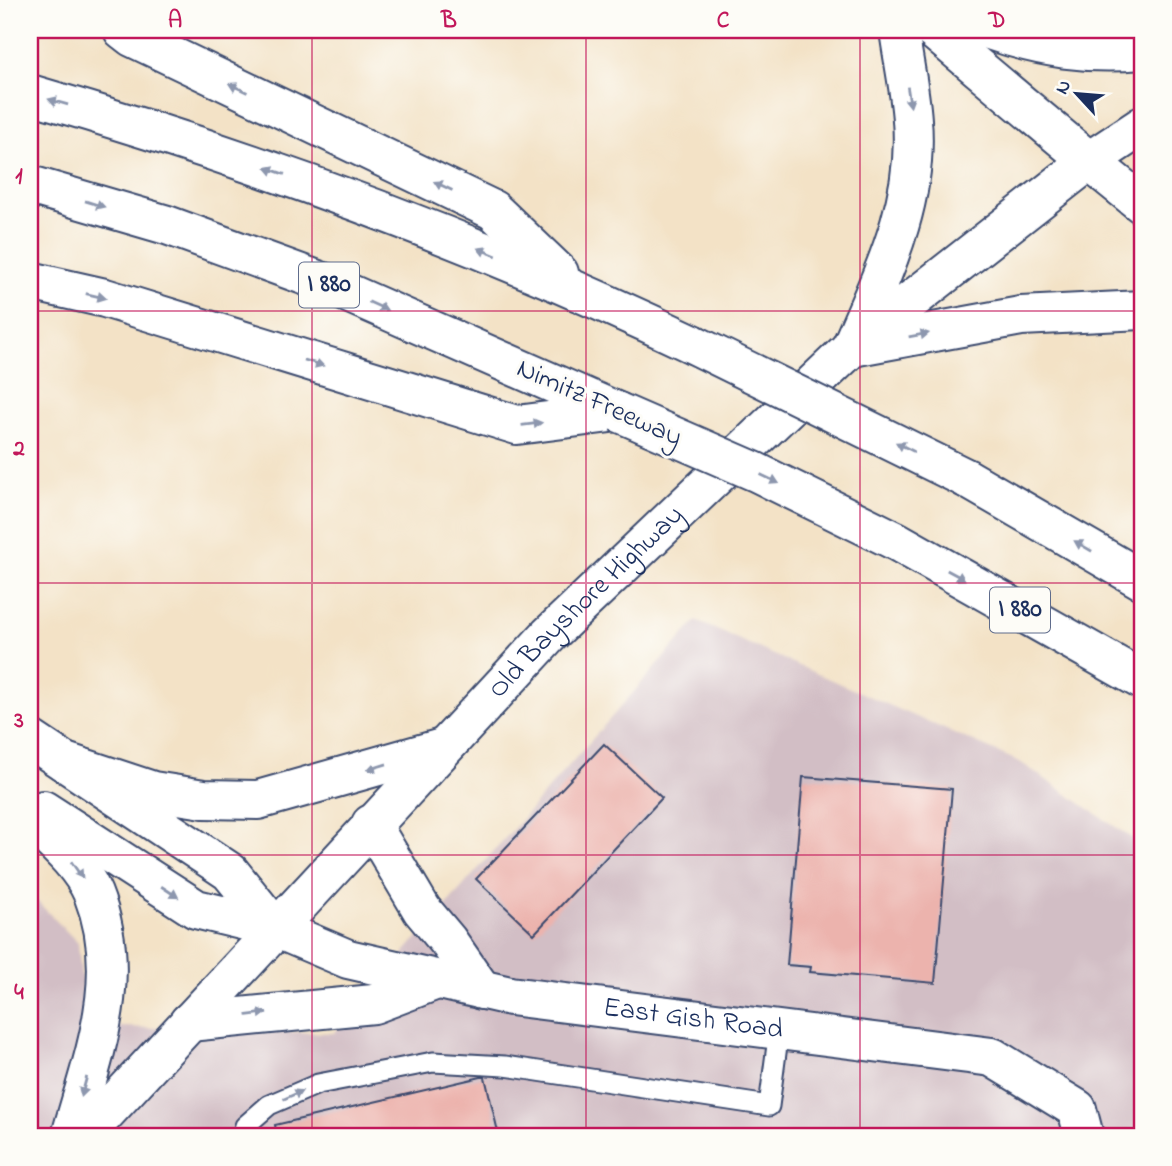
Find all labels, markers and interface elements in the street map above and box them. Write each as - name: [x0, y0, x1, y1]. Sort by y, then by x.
- text: A: [168, 5, 182, 38]
- text: B: [440, 5, 457, 38]
- text: C: [717, 5, 730, 38]
- text: D: [988, 5, 1005, 38]
- north arrow: [1042, 60, 1112, 130]
- text: N: [1049, 76, 1079, 99]
- one-way arrow: [228, 82, 248, 94]
- one-way arrow: [904, 86, 915, 108]
- one-way arrow: [48, 97, 69, 107]
- text: 1: [15, 161, 23, 194]
- one-way arrow: [265, 165, 286, 176]
- one-way arrow: [433, 181, 453, 192]
- one-way arrow: [85, 200, 106, 210]
- one-way arrow: [477, 247, 498, 258]
- road number: I 880: [299, 262, 359, 308]
- one-way arrow: [85, 291, 107, 302]
- one-way arrow: [368, 301, 389, 312]
- one-way arrow: [908, 329, 930, 340]
- street label: Nimitz Freeway: [510, 349, 688, 459]
- one-way arrow: [303, 358, 324, 369]
- one-way arrow: [521, 418, 543, 429]
- text: 2: [12, 433, 25, 466]
- one-way arrow: [895, 441, 915, 452]
- one-way arrow: [760, 474, 780, 485]
- street label: Old Bayshore Highway: [479, 496, 694, 708]
- one-way arrow: [1074, 540, 1093, 552]
- one-way arrow: [946, 568, 966, 580]
- road number: I 880: [990, 588, 1050, 632]
- text: 3: [13, 705, 24, 738]
- one-way arrow: [366, 763, 387, 773]
- one-way arrow: [69, 861, 83, 879]
- one-way arrow: [160, 885, 179, 898]
- text: 4: [14, 977, 24, 1010]
- street label: East Gish Road: [601, 987, 786, 1051]
- one-way arrow: [246, 1009, 268, 1020]
- one-way arrow: [79, 1077, 89, 1098]
- one-way arrow: [283, 1089, 303, 1101]

